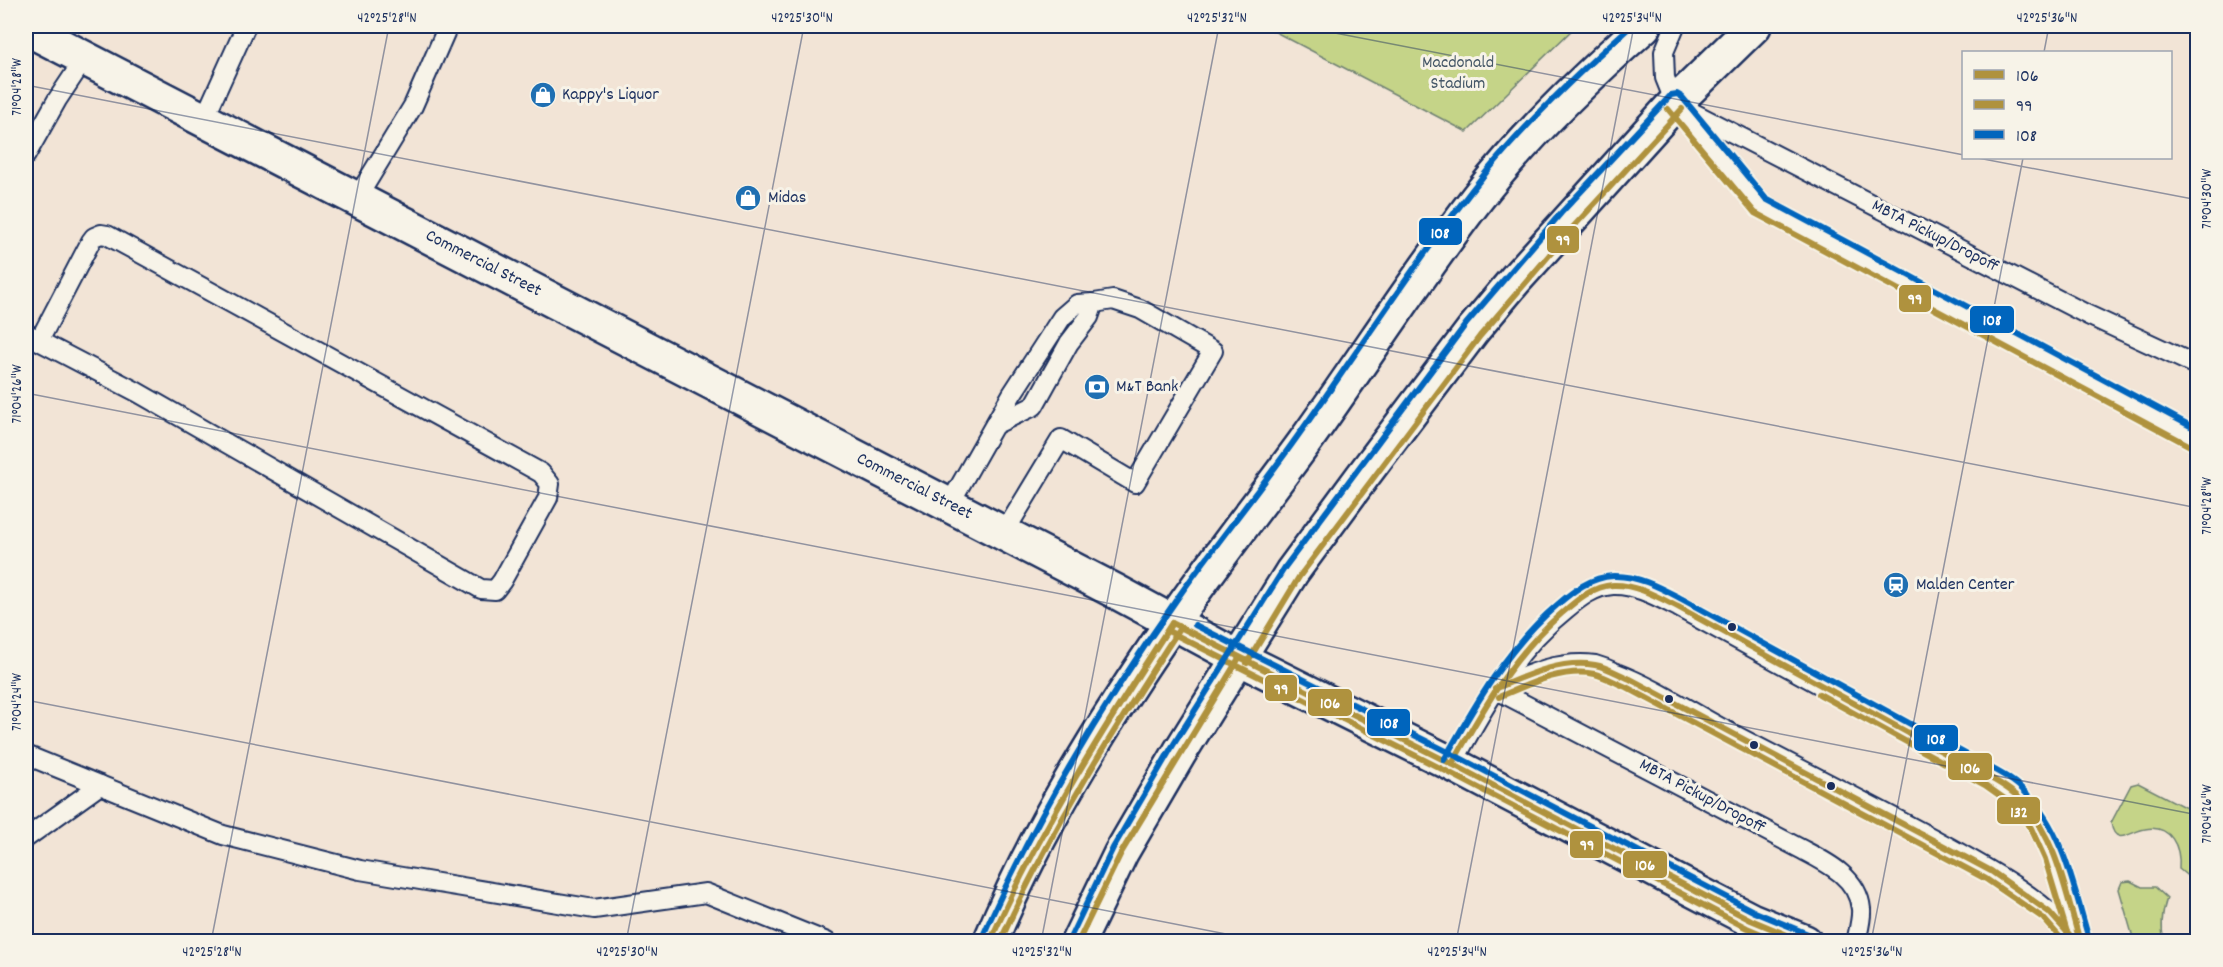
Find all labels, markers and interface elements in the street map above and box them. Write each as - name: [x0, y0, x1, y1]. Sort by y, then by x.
- text: 42°25'28"N: [357, 8, 417, 30]
- text: 42°25'30"N: [771, 8, 833, 30]
- text: 42°25'32"N: [1187, 8, 1247, 30]
- text: 42°25'34"N: [1602, 8, 1662, 30]
- text: 42°25'36"N: [2017, 8, 2077, 30]
- park label: Macdonald Stadium: [1422, 51, 1494, 97]
- legend: [1962, 51, 2172, 159]
- text: 71°04'28"W: [7, 58, 29, 116]
- text: 106: [2016, 65, 2039, 90]
- shop icon: Kappy's Liquor: [528, 80, 558, 110]
- place label: Kappy's Liquor: [562, 83, 659, 108]
- text: 99: [2016, 95, 2033, 120]
- text: 108: [2016, 125, 2037, 150]
- text: 71°04'30"W: [2197, 169, 2219, 229]
- shop icon: Midas: [733, 183, 763, 213]
- place label: Midas: [768, 186, 806, 211]
- street label: MBTA Pickup/Dropoff: [1867, 194, 2003, 280]
- line badge: 108: [1418, 217, 1463, 246]
- text: 108: [1431, 223, 1450, 246]
- street label: Commercial Street: [421, 224, 546, 304]
- line badge: 99: [1546, 225, 1580, 254]
- text: 99: [1556, 230, 1570, 253]
- line badge: 99: [1898, 284, 1932, 313]
- text: 99: [1908, 289, 1922, 312]
- line badge: 108: [1969, 305, 2015, 334]
- text: 108: [1983, 310, 2002, 333]
- text: 71°04'26"W: [7, 364, 29, 424]
- bank icon: M&T Bank: [1082, 372, 1112, 402]
- place label: M&T Bank: [1116, 375, 1178, 400]
- street label: Commercial Street: [852, 447, 977, 527]
- text: 71°04'28"W: [2197, 477, 2219, 535]
- station icon: Malden Center: [1881, 570, 1911, 600]
- place label: Malden Center: [1916, 573, 2015, 598]
- unlabelled marker: [1726, 621, 1738, 633]
- text: 71°04'24"W: [7, 673, 29, 731]
- line badge: 99: [1264, 674, 1298, 702]
- text: 99: [1274, 679, 1288, 702]
- line badge: 106: [1307, 688, 1353, 717]
- text: 106: [1320, 693, 1340, 716]
- unlabelled marker: [1663, 693, 1675, 705]
- line badge: 108: [1366, 708, 1411, 737]
- text: 108: [1380, 713, 1399, 736]
- line badge: 108: [1913, 724, 1959, 752]
- text: 108: [1927, 729, 1946, 752]
- unlabelled marker: [1748, 739, 1760, 751]
- line badge: 106: [1947, 752, 1993, 781]
- street label: MBTA Pickup/Dropoff: [1634, 753, 1770, 841]
- text: 106: [1960, 758, 1980, 781]
- unlabelled marker: [1825, 780, 1837, 792]
- text: 71°04'26"W: [2197, 784, 2219, 844]
- line badge: 132: [1996, 796, 2041, 825]
- text: 132: [2010, 802, 2028, 825]
- line badge: 99: [1569, 830, 1604, 859]
- text: 99: [1580, 835, 1594, 858]
- line badge: 106: [1622, 850, 1668, 879]
- text: 106: [1635, 855, 1655, 878]
- text: 42°25'28"N: [182, 942, 242, 964]
- text: 42°25'30"N: [596, 942, 658, 964]
- text: 42°25'32"N: [1012, 942, 1072, 964]
- text: 42°25'34"N: [1427, 942, 1487, 964]
- text: 42°25'36"N: [1842, 942, 1902, 964]

